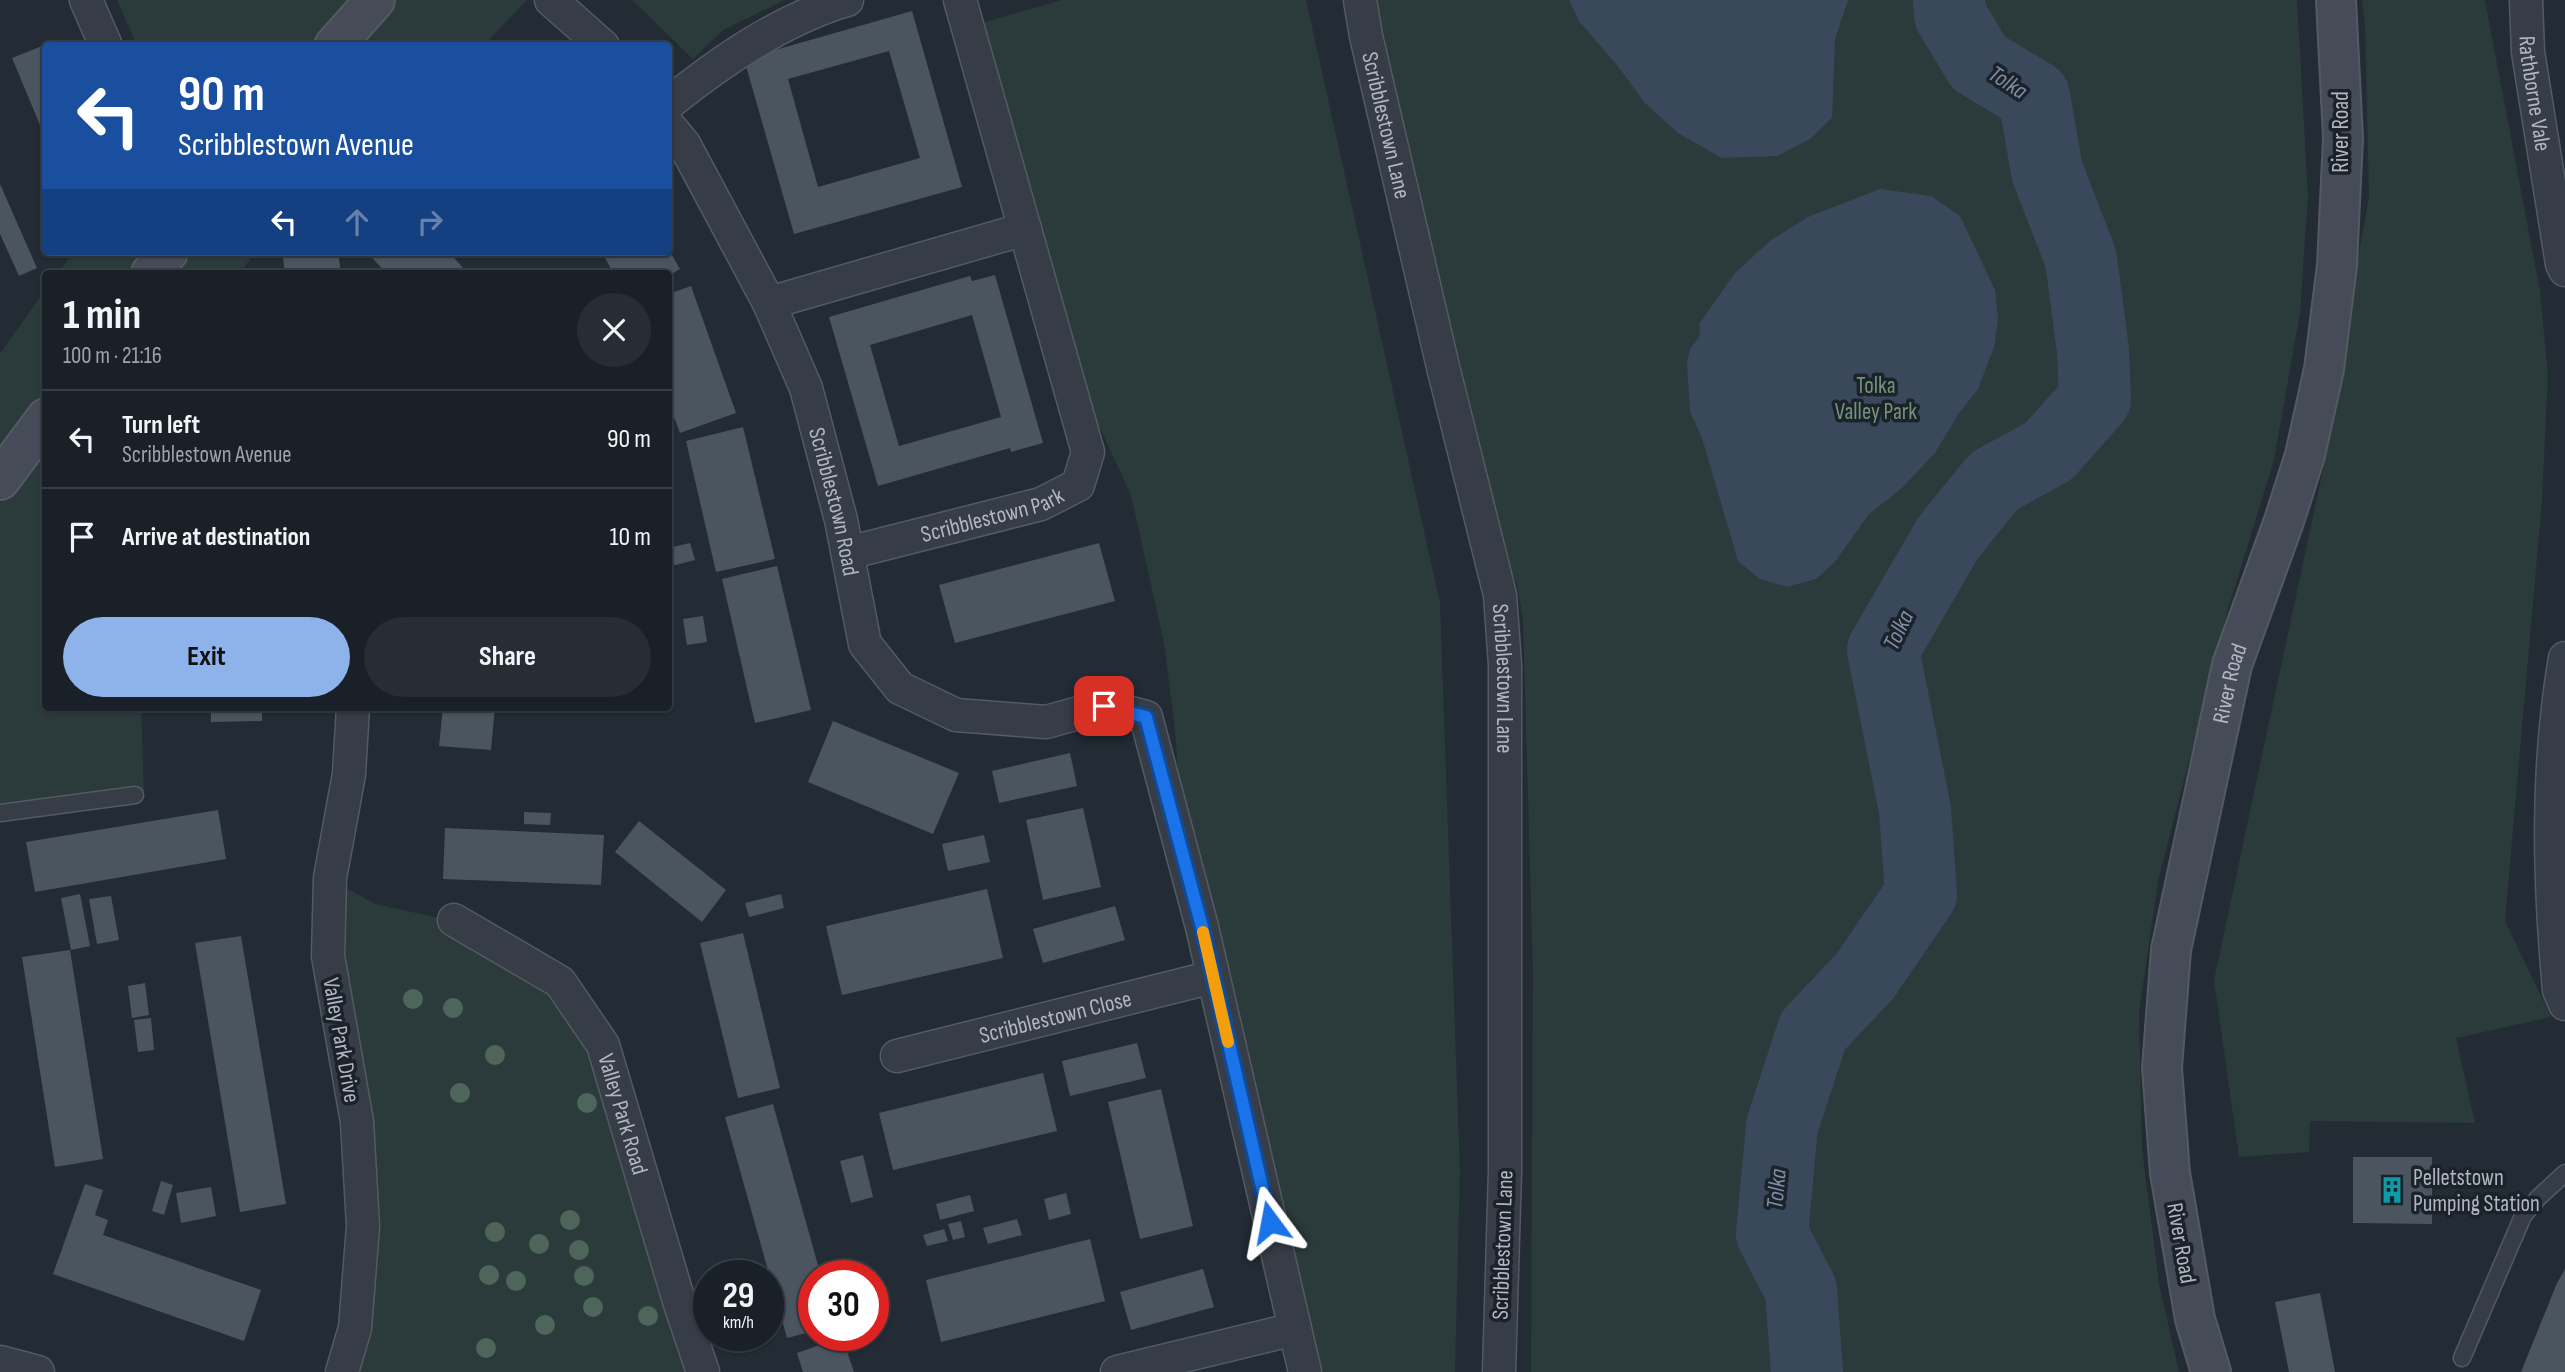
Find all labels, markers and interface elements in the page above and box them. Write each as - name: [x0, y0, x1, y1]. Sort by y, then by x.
- street label: Rathborne Vale: [2512, 35, 2557, 153]
- street label: Scribblestown Lane: [1355, 49, 1416, 202]
- water label: Tolka: [1983, 59, 2033, 106]
- text: 90 m: [178, 66, 265, 125]
- icon: left: [63, 70, 154, 161]
- street label: River Road: [2327, 91, 2355, 173]
- text: Scribblestown Avenue: [178, 126, 414, 165]
- icon: left: [265, 203, 303, 241]
- icon: ahead: [338, 203, 376, 241]
- icon: right: [411, 203, 449, 241]
- text: 1 min: [63, 290, 141, 341]
- button: close: [577, 293, 651, 367]
- text: 100 m · 21:16: [63, 342, 162, 370]
- park label: Tolka Valley Park: [1835, 372, 1917, 426]
- text: Turn left: [122, 410, 200, 441]
- icon: left: [63, 420, 101, 458]
- text: 90 m: [607, 424, 651, 455]
- street label: Scribblestown Road: [802, 425, 864, 578]
- text: Scribblestown Avenue: [122, 441, 292, 469]
- street label: Scribblestown Park: [918, 482, 1069, 549]
- icon: arrive: [63, 518, 101, 556]
- text: Arrive at destination: [122, 522, 310, 553]
- text: 10 m: [609, 522, 651, 553]
- street label: Scribblestown Lane: [1486, 603, 1518, 753]
- water label: Tolka: [1877, 606, 1920, 655]
- button: Exit: [63, 617, 350, 697]
- button: Share: [364, 617, 651, 697]
- street label: River Road: [2207, 640, 2254, 726]
- pin: [1074, 676, 1134, 736]
- icon: arrive: [1085, 687, 1123, 725]
- street label: Valley Park Drive: [316, 976, 366, 1105]
- street label: Scribblestown Close: [976, 985, 1134, 1050]
- street label: Valley Park Road: [591, 1051, 654, 1178]
- place label: Pelletstown Pumping Station: [2413, 1164, 2540, 1218]
- water label: Tolka: [1760, 1167, 1793, 1210]
- street label: Scribblestown Lane: [1486, 1170, 1520, 1320]
- building icon: Pelletstown Pumping Station: [2377, 1175, 2407, 1205]
- position arrow: [1233, 1185, 1307, 1259]
- street label: River Road: [2160, 1201, 2202, 1286]
- speed limit sign: 30: [798, 1260, 889, 1351]
- text: 29: [723, 1275, 754, 1318]
- text: km/h: [723, 1312, 754, 1333]

